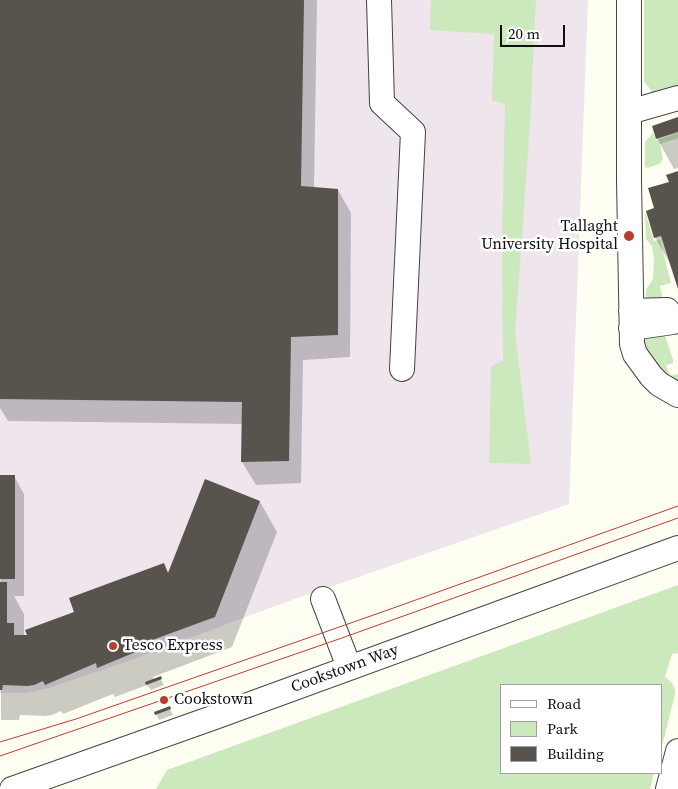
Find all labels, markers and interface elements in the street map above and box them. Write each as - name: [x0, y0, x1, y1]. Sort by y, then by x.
- scale bar: [503, 15, 568, 47]
- text: 20 m: [508, 23, 540, 44]
- place label: Tallaght University Hospital: [481, 217, 618, 255]
- marker: Tallaght University Hospital: [622, 229, 636, 243]
- place label: Tesco Express: [123, 636, 223, 656]
- marker: Tesco Express: [107, 640, 119, 652]
- street label: Cookstown Way: [289, 641, 401, 697]
- legend: [500, 684, 663, 774]
- place label: Cookstown: [174, 690, 253, 710]
- text: Road: [547, 693, 581, 714]
- marker: Cookstown: [158, 694, 170, 706]
- text: Park: [547, 718, 578, 739]
- text: Building: [547, 743, 604, 764]

